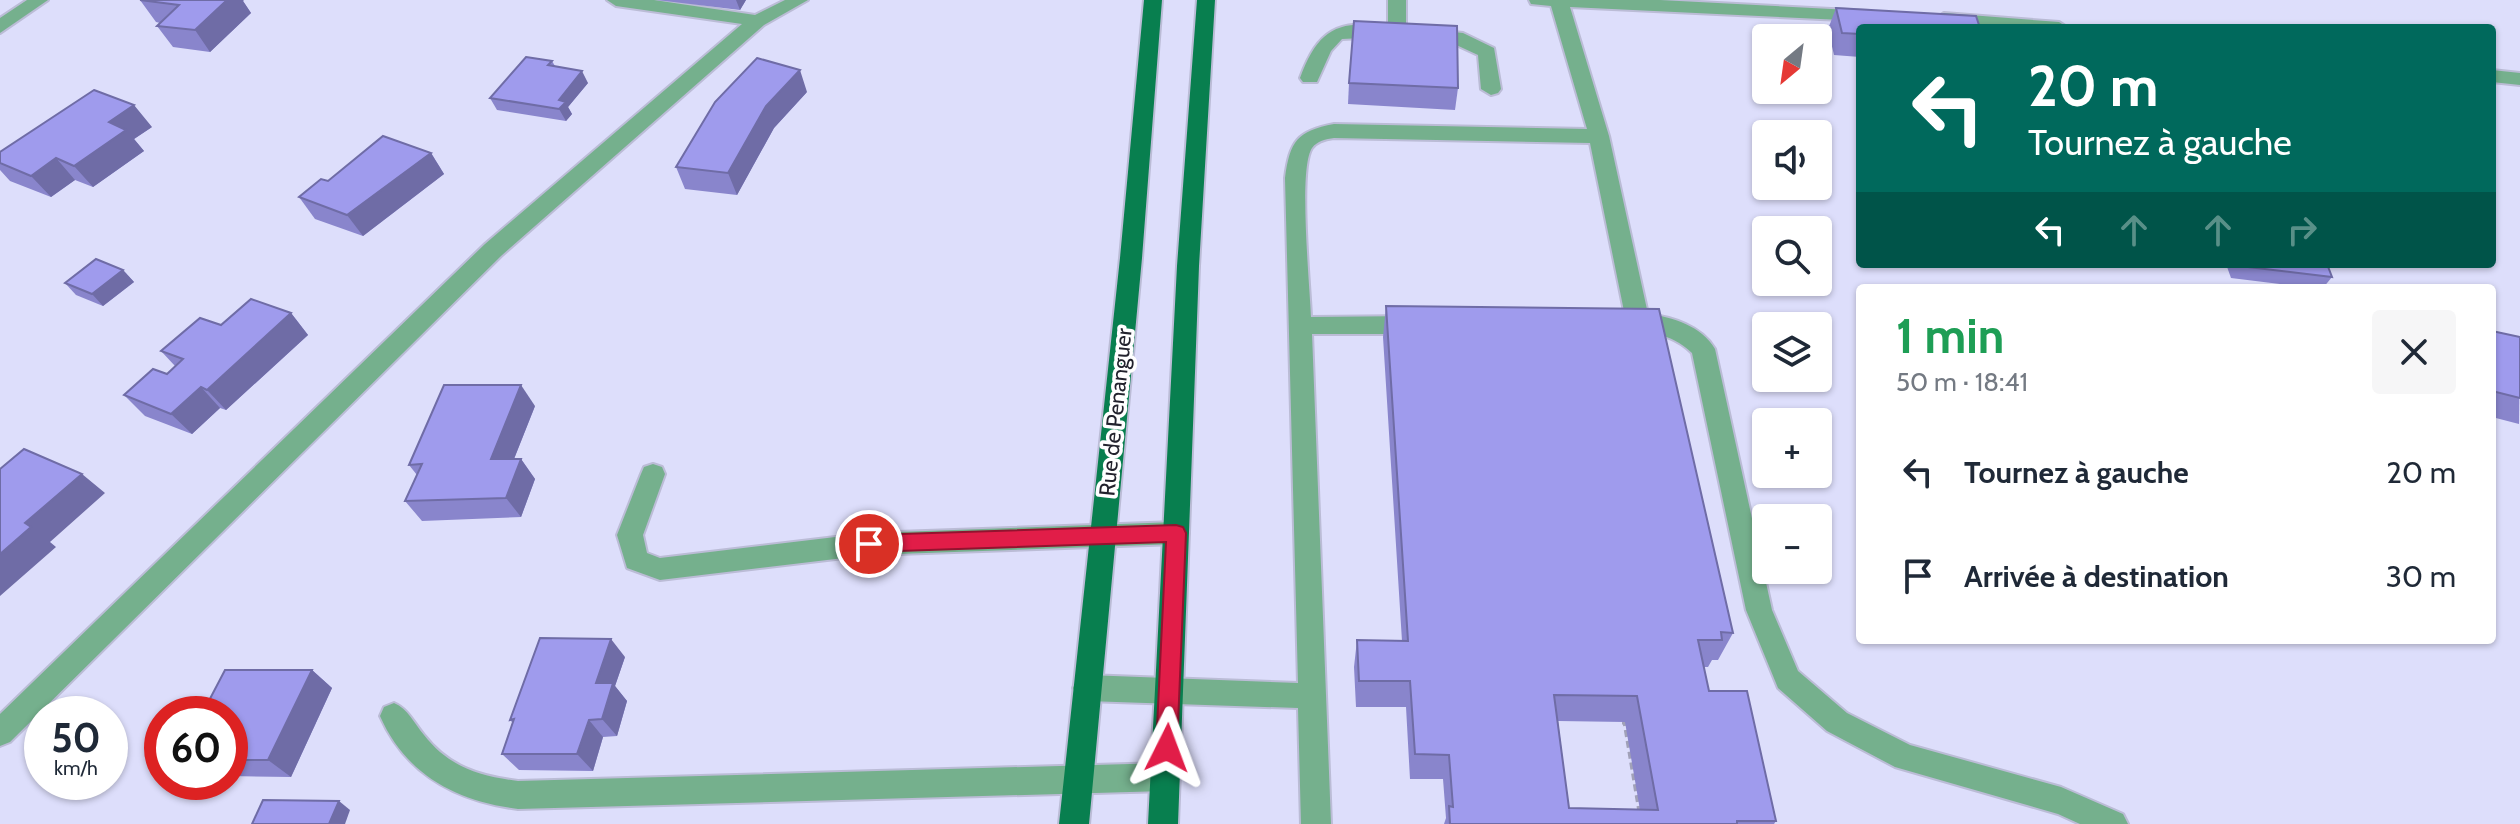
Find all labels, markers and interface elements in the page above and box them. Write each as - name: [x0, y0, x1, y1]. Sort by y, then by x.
- north arrow: [1752, 24, 1832, 104]
- map controls: [1752, 24, 1832, 584]
- text: 20 m: [2028, 52, 2158, 120]
- icon: left: [1896, 56, 2000, 160]
- button: sound: [1752, 120, 1832, 200]
- text: Tournez à gauche: [2028, 120, 2292, 164]
- icon: left: [2028, 208, 2072, 252]
- icon: ahead: [2112, 208, 2156, 252]
- icon: ahead: [2196, 208, 2240, 252]
- icon: right: [2280, 208, 2324, 252]
- button: search: [1752, 216, 1832, 296]
- text: 1 min: [1896, 307, 2004, 365]
- button: close: [2372, 310, 2456, 394]
- button: layers: [1752, 312, 1832, 392]
- street label: Rue de Penanguer: [1093, 327, 1138, 497]
- text: 50 m · 18:41: [1896, 366, 2028, 398]
- button: +: [1752, 408, 1832, 488]
- icon: left: [1896, 450, 1940, 494]
- text: Tournez à gauche: [1964, 454, 2189, 491]
- text: 20 m: [2386, 454, 2456, 491]
- button: −: [1752, 504, 1832, 584]
- pin: [835, 510, 903, 578]
- icon: arrive: [847, 522, 891, 566]
- icon: arrive: [1896, 554, 1940, 598]
- text: Arrivée à destination: [1964, 558, 2229, 595]
- text: 30 m: [2386, 558, 2456, 595]
- speed limit sign: 60: [144, 696, 248, 800]
- position arrow: [1125, 706, 1209, 790]
- text: 50: [51, 713, 101, 762]
- text: km/h: [54, 756, 98, 780]

